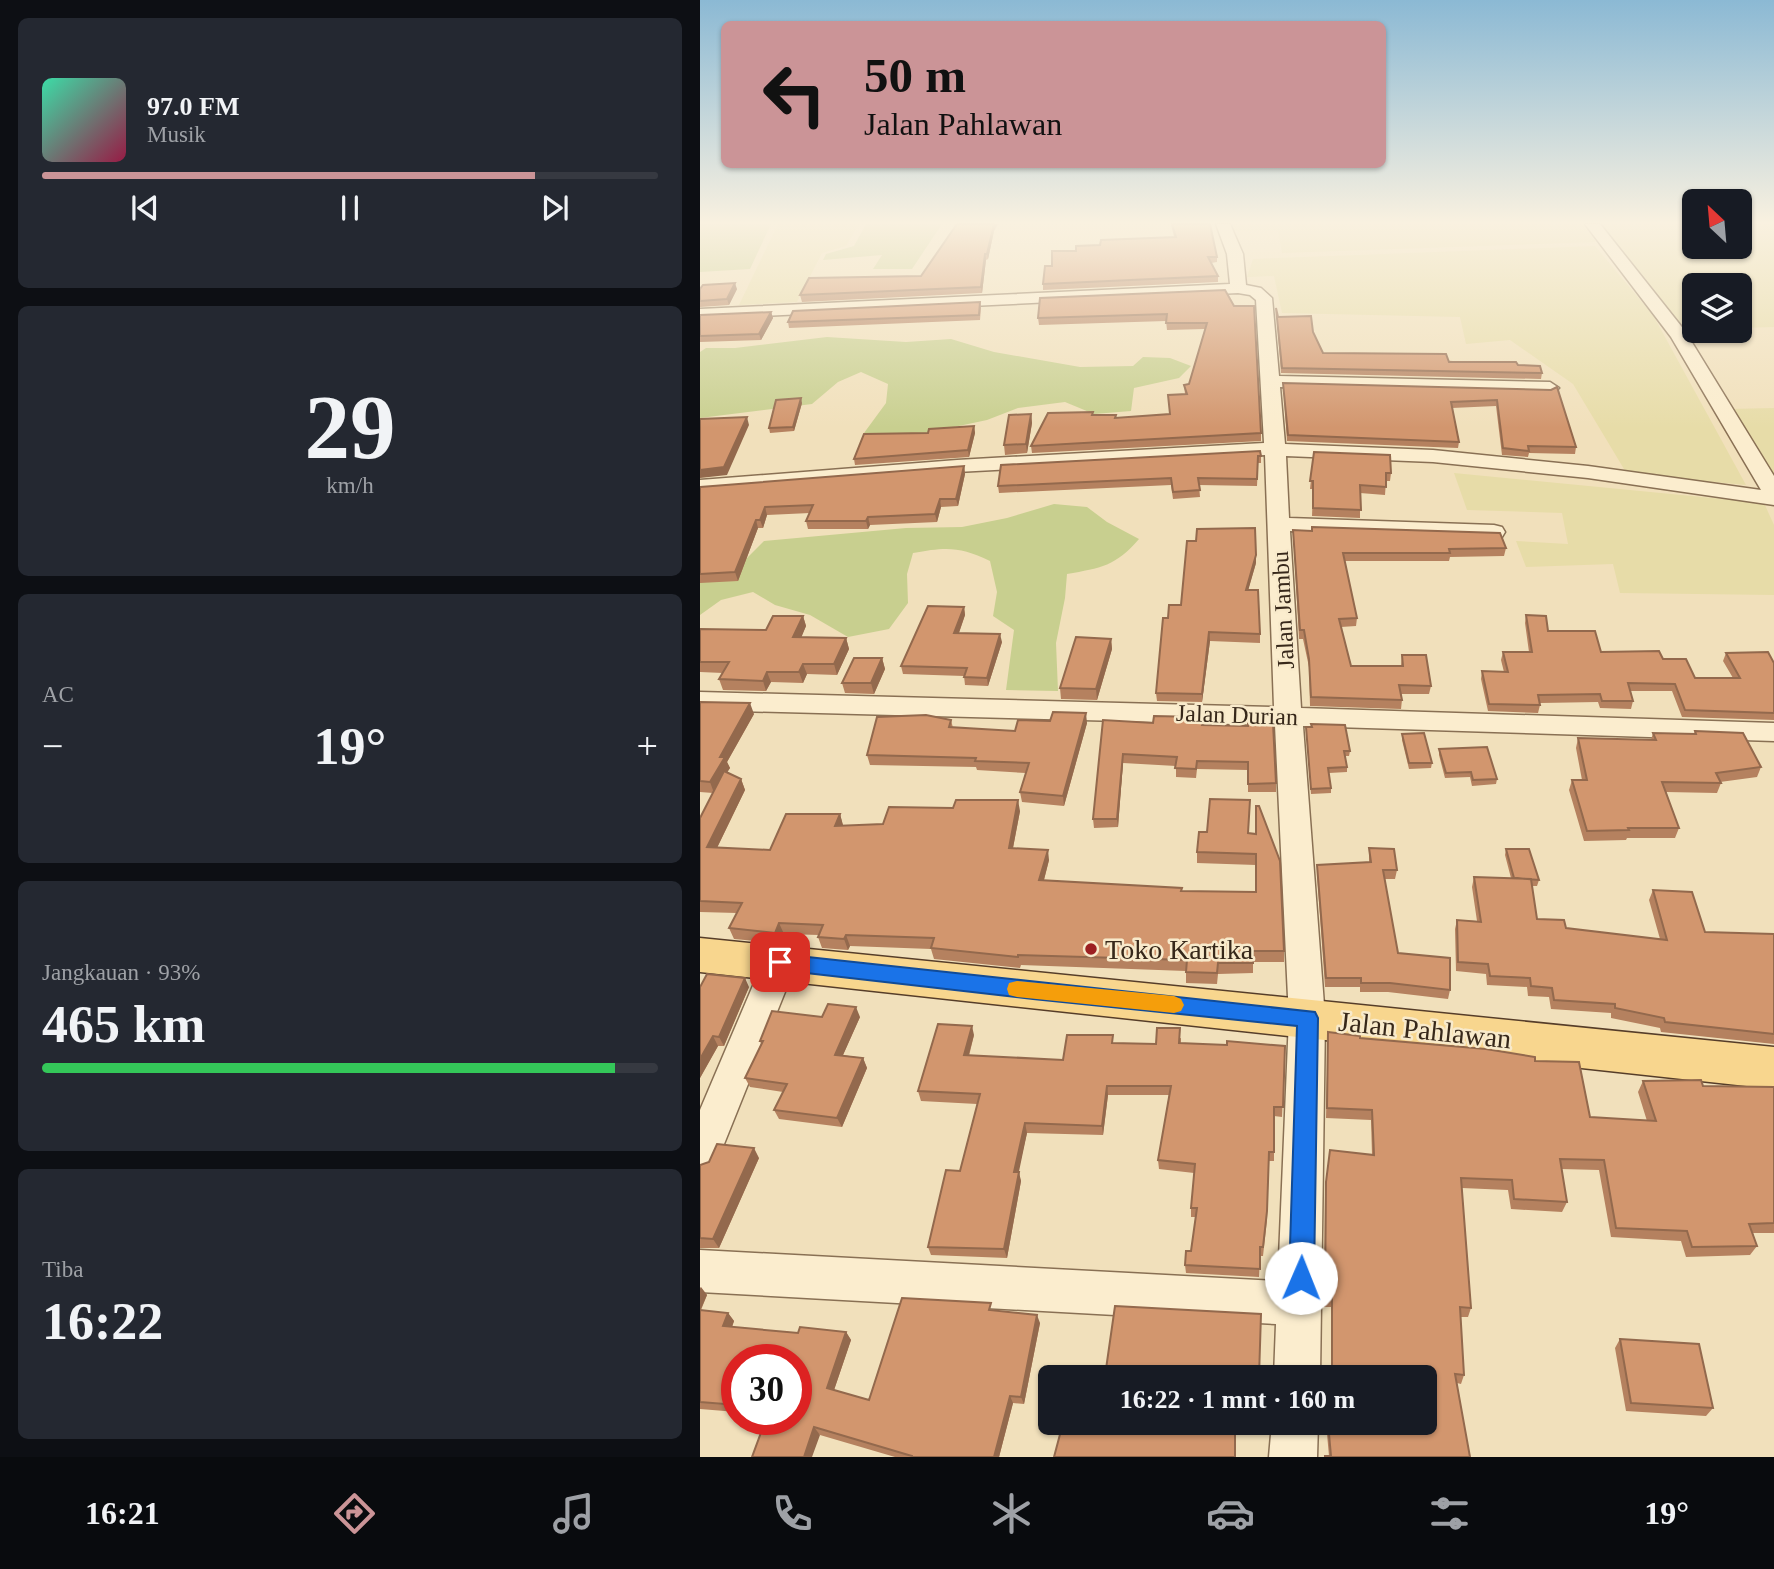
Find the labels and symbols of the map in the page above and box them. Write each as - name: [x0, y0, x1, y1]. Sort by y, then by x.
- north arrow: [1682, 189, 1752, 259]
- street label: Jalan Jambu: [1267, 550, 1299, 670]
- street label: Jalan Durian: [1176, 700, 1298, 730]
- pin: [750, 932, 810, 992]
- place label: Toko Kartika: [1105, 934, 1254, 965]
- marker: Toko Kartika: [1083, 941, 1099, 957]
- street label: Jalan Pahlawan: [1337, 1006, 1513, 1054]
- position arrow: [1264, 1241, 1338, 1315]
- speed limit sign: 30: [721, 1344, 812, 1435]

